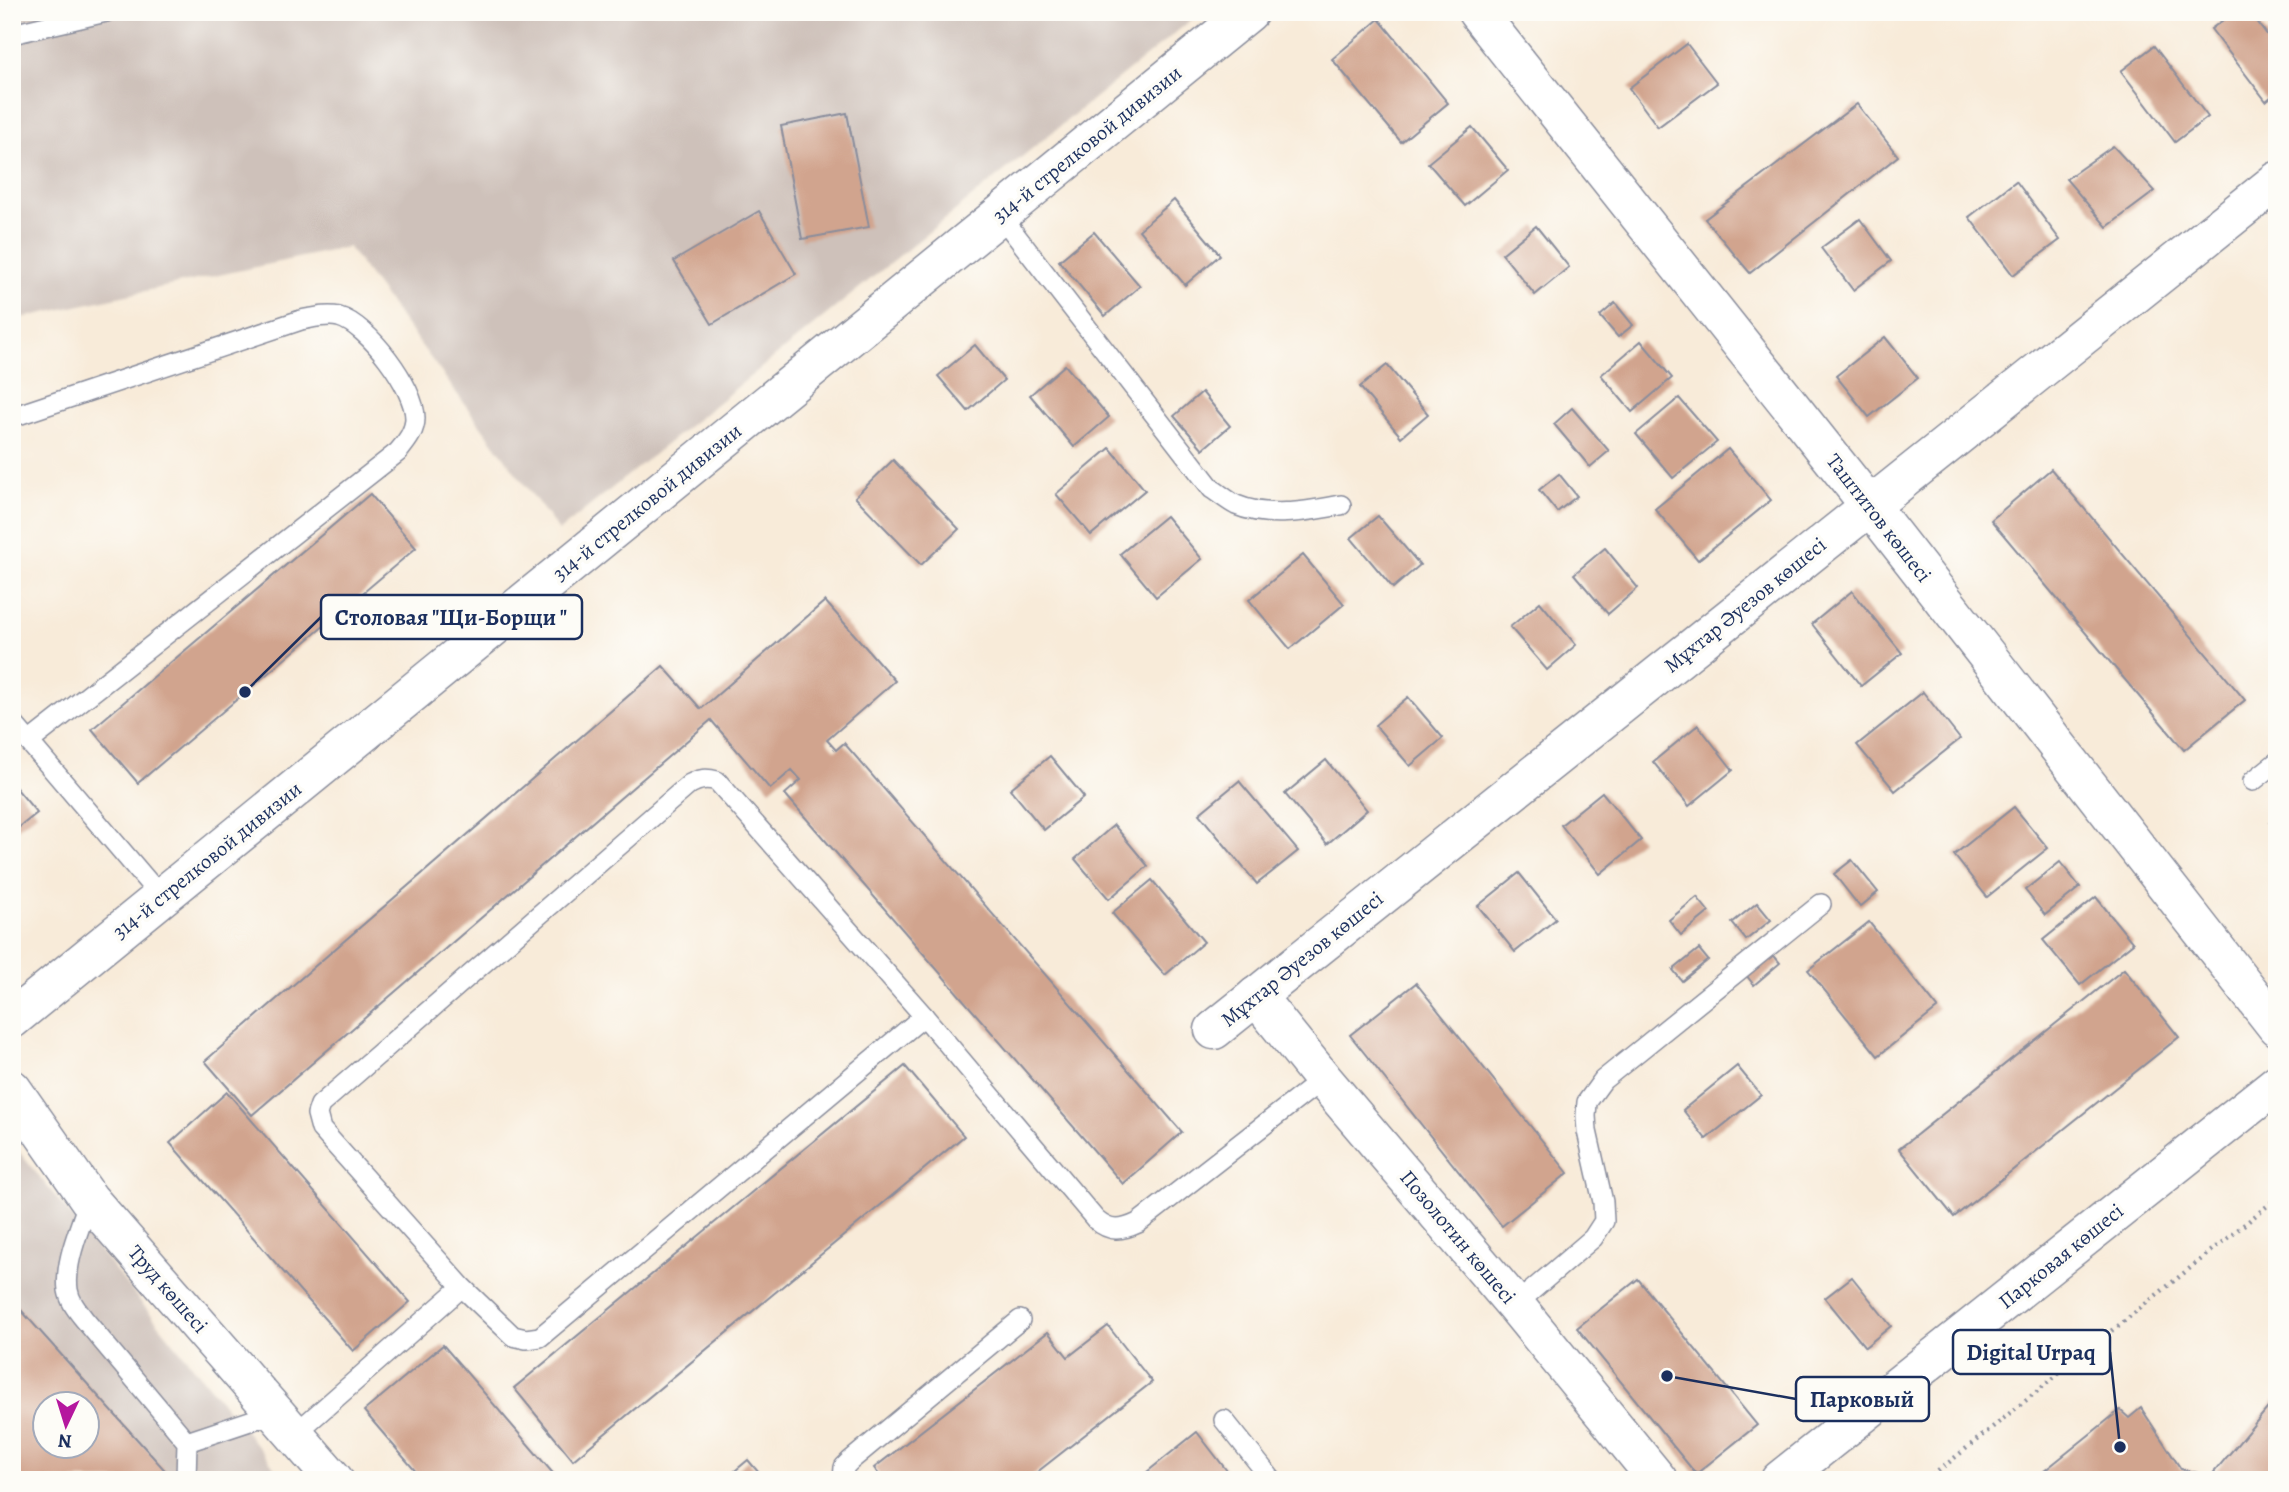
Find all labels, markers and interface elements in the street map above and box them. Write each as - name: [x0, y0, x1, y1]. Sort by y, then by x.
- street label: 314-й стрелковой дивизии: [986, 59, 1188, 229]
- street label: 314-й стрелковой дивизии: [546, 417, 748, 587]
- street label: Таштитов көшесі: [1820, 448, 1938, 588]
- street label: Мұхтар Әуезов көшесі: [1658, 531, 1832, 679]
- callout: Столовая "Щи-Борщи ": [321, 595, 582, 639]
- text: Столовая "Щи-Борщи ": [335, 602, 567, 633]
- street label: 314-й стрелковой дивизии: [106, 775, 308, 945]
- street label: Мұхтар Әуезов көшесі: [1215, 885, 1389, 1033]
- street label: Позолотин көшесі: [1394, 1164, 1522, 1310]
- street label: Парковая көшесі: [1993, 1197, 2129, 1315]
- street label: Труд көшесі: [122, 1239, 214, 1339]
- callout: Digital Urpaq: [1953, 1330, 2110, 1374]
- text: Digital Urpaq: [1966, 1337, 2096, 1368]
- callout: Парковый: [1796, 1377, 1929, 1421]
- text: Парковый: [1810, 1384, 1914, 1415]
- north arrow: [32, 1390, 102, 1460]
- text: N: [57, 1427, 73, 1454]

